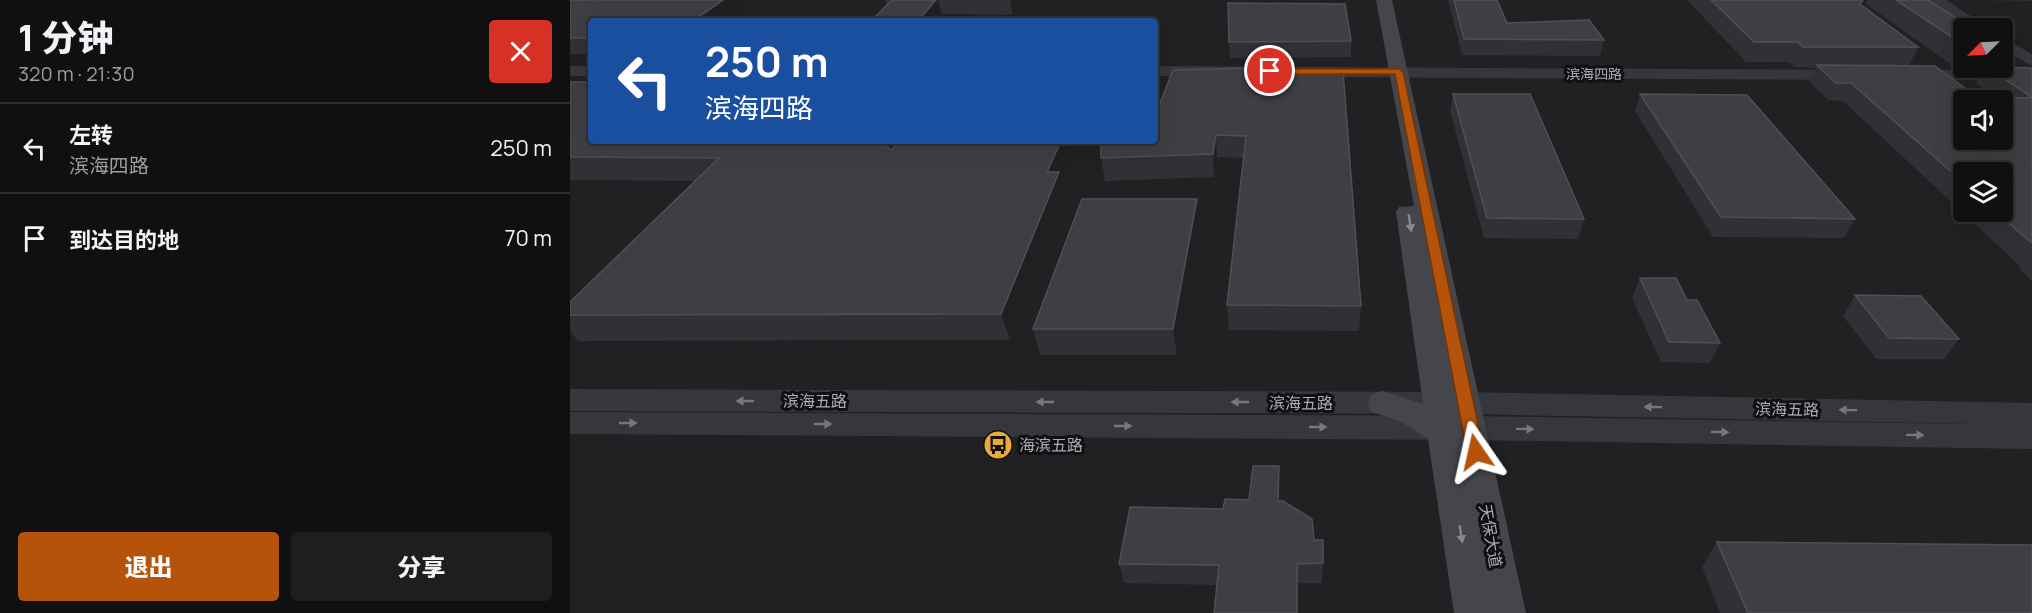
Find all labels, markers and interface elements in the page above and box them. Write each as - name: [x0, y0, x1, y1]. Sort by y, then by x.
- text: 1 分钟: [18, 13, 114, 62]
- north arrow: [1953, 18, 2013, 78]
- map controls: [1953, 18, 2013, 222]
- button: close: [489, 20, 552, 83]
- text: 250 m: [705, 32, 828, 90]
- icon: left: [606, 42, 684, 120]
- pin: [1244, 45, 1295, 96]
- icon: arrive: [1253, 54, 1286, 87]
- text: 320 m · 21:30: [18, 60, 135, 87]
- street label: 滨海四路: [1566, 64, 1622, 83]
- text: 滨海四路: [705, 89, 813, 126]
- button: sound: [1953, 90, 2013, 150]
- text: 左转: [69, 120, 113, 150]
- icon: left: [18, 132, 51, 165]
- text: 250 m: [490, 133, 552, 163]
- text: 滨海四路: [69, 152, 149, 179]
- button: layers: [1953, 162, 2013, 222]
- one-way arrow: [1406, 214, 1415, 233]
- icon: arrive: [18, 222, 51, 255]
- text: 70 m: [504, 223, 552, 253]
- text: 到达目的地: [69, 225, 179, 255]
- street label: 滨海五路: [783, 390, 847, 412]
- street label: 滨海五路: [1269, 392, 1333, 414]
- one-way arrow: [736, 396, 755, 406]
- one-way arrow: [1036, 397, 1055, 407]
- one-way arrow: [1231, 397, 1250, 407]
- street label: 滨海五路: [1755, 397, 1819, 421]
- one-way arrow: [1643, 402, 1662, 411]
- one-way arrow: [1838, 405, 1857, 415]
- one-way arrow: [619, 418, 638, 428]
- one-way arrow: [814, 419, 833, 429]
- position arrow: [1444, 420, 1508, 484]
- one-way arrow: [1114, 421, 1133, 431]
- one-way arrow: [1309, 422, 1328, 432]
- one-way arrow: [1515, 424, 1534, 434]
- one-way arrow: [1710, 427, 1729, 437]
- bus stop icon: 海滨五路: [982, 429, 1014, 461]
- one-way arrow: [1905, 431, 1924, 440]
- place label: 海滨五路: [1019, 434, 1083, 456]
- street label: 天保大道: [1475, 503, 1507, 569]
- one-way arrow: [1457, 524, 1466, 543]
- button: 退出: [18, 532, 279, 601]
- button: 分享: [291, 532, 552, 601]

